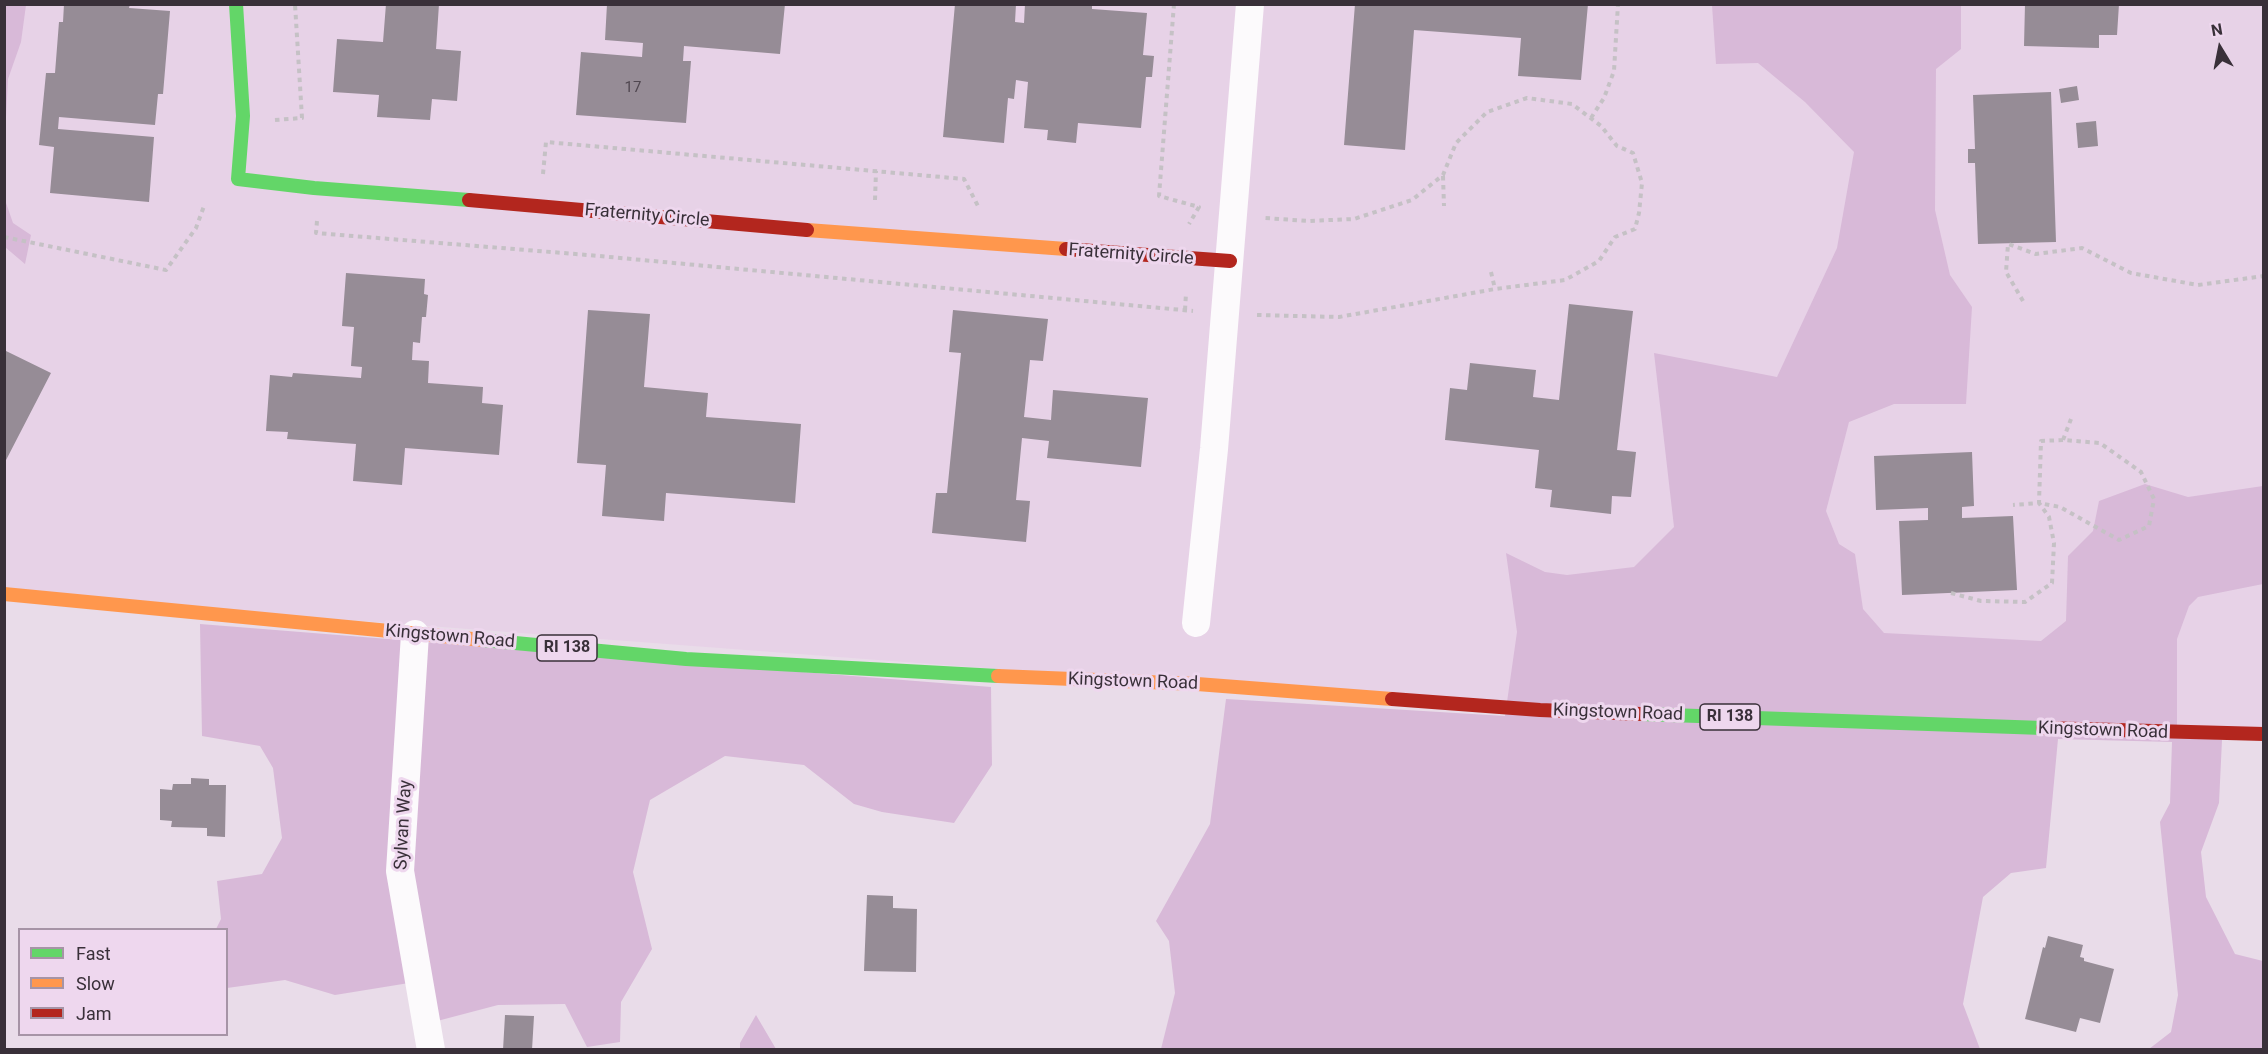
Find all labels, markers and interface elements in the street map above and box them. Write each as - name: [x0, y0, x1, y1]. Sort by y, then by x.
- north arrow: [2190, 18, 2250, 78]
- text: N: [2210, 19, 2224, 40]
- house number: 17: [625, 79, 641, 97]
- street label: Fraternity Circle: [584, 200, 710, 232]
- street label: Fraternity Circle: [1068, 240, 1194, 270]
- street label: Kingstown Road: [384, 621, 516, 653]
- road number: RI 138: [537, 635, 597, 661]
- street label: Kingstown Road: [1068, 669, 1198, 695]
- street label: Kingstown Road: [1553, 700, 1683, 726]
- road number: RI 138: [1700, 704, 1760, 730]
- street label: Kingstown Road: [2038, 718, 2168, 744]
- street label: Sylvan Way: [391, 779, 417, 871]
- legend: [18, 928, 228, 1036]
- text: Fast: [76, 943, 111, 964]
- text: Slow: [76, 973, 115, 994]
- text: Jam: [76, 1003, 112, 1024]

